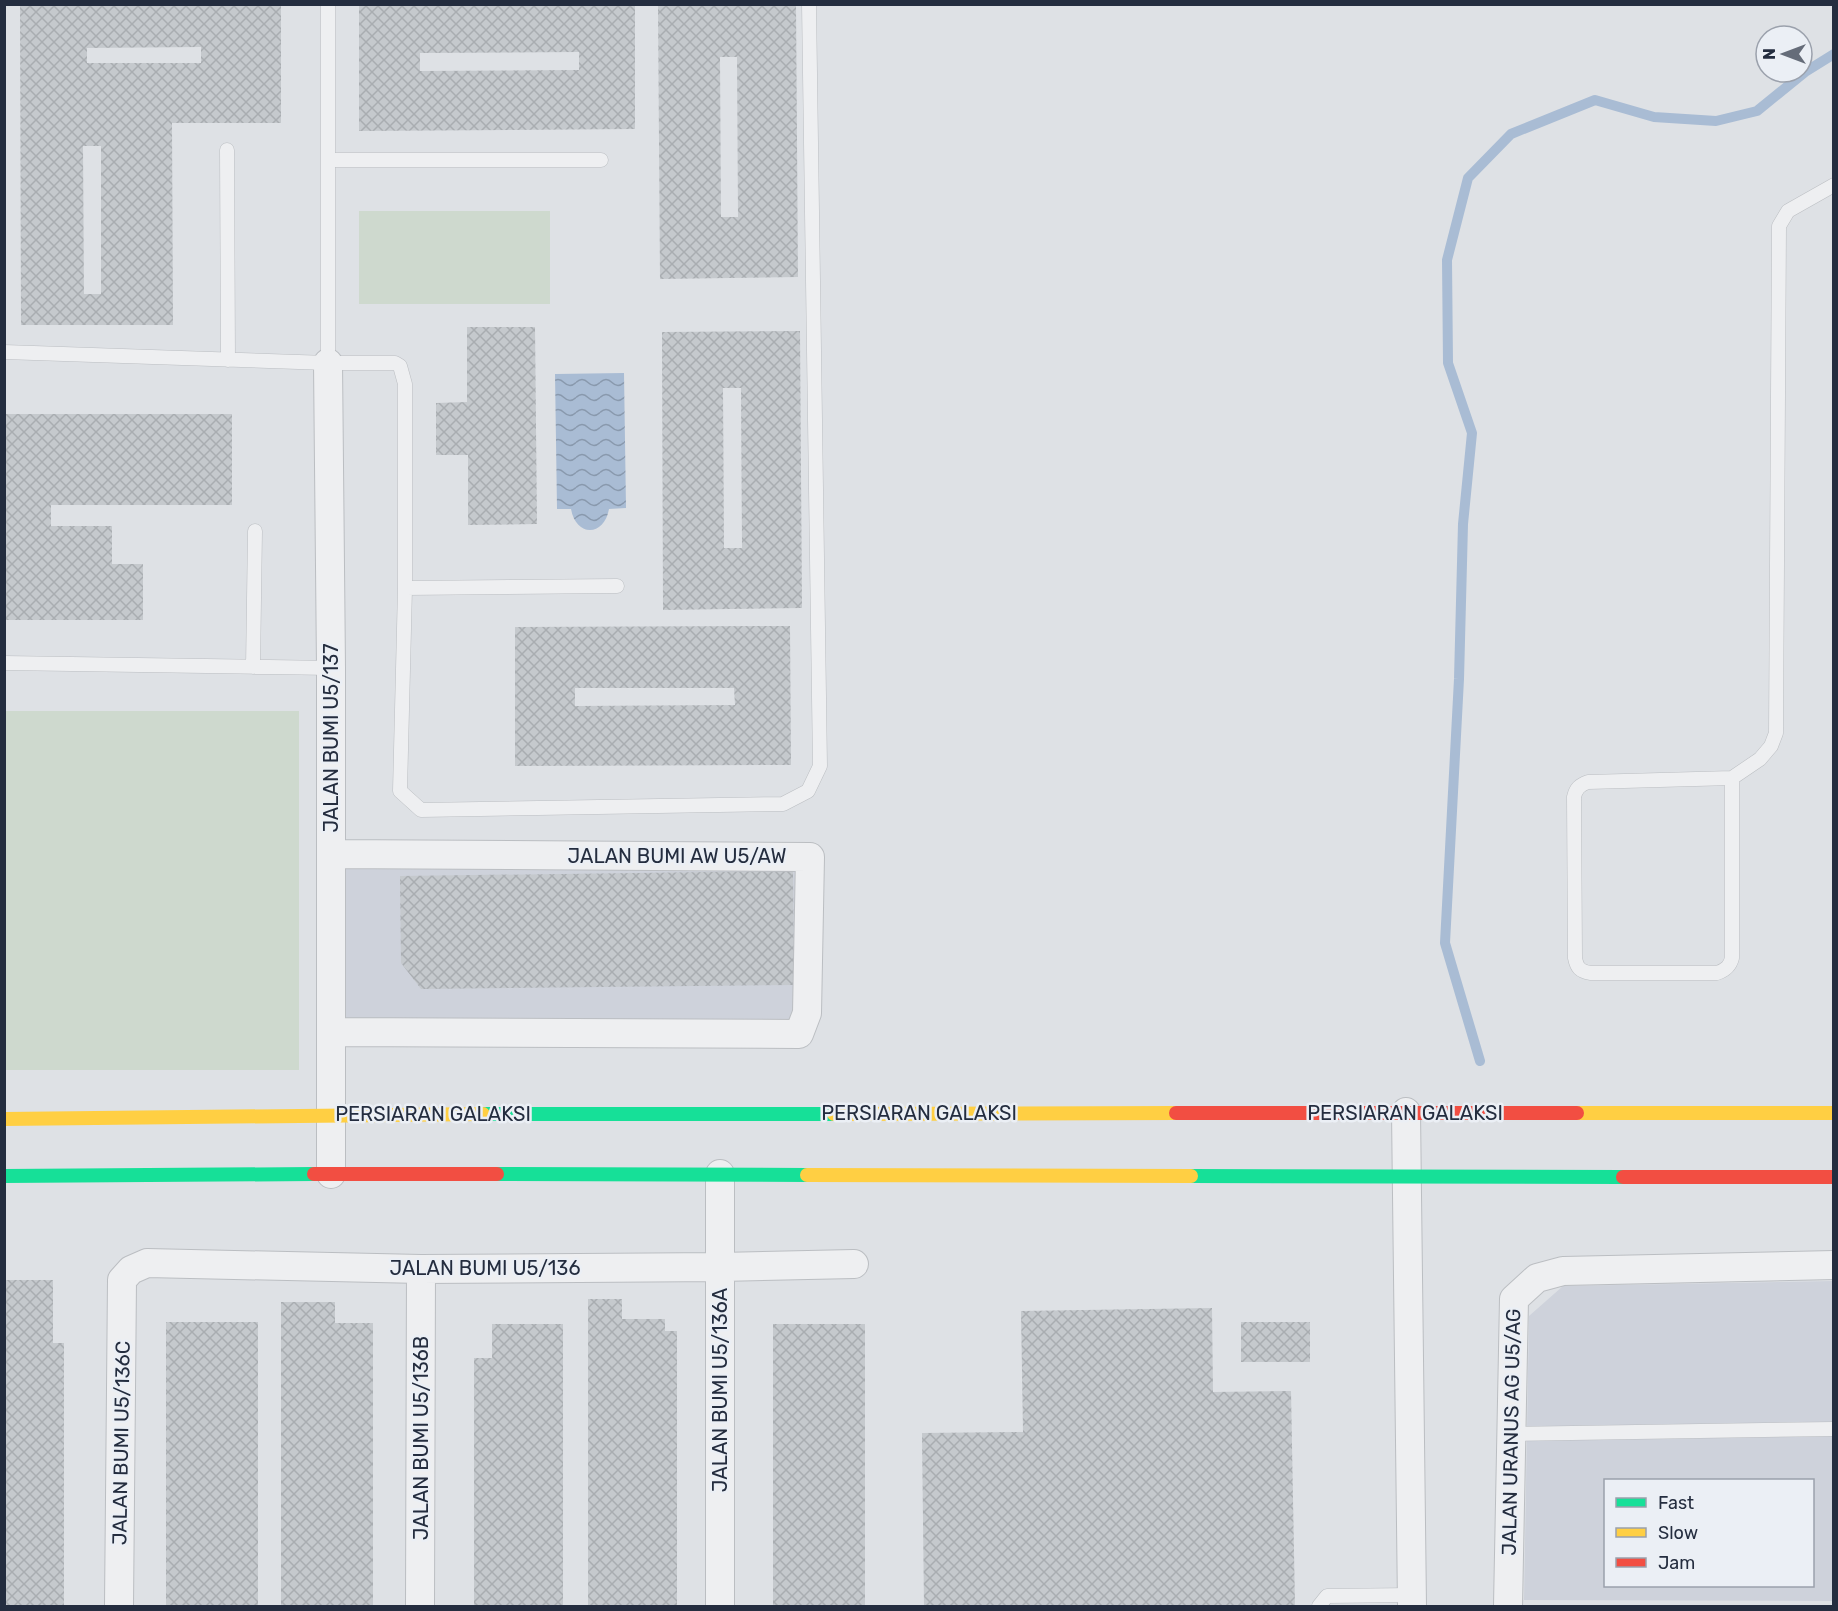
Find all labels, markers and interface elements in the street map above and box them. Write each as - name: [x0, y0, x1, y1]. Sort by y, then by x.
- north arrow: [1754, 24, 1814, 84]
- text: N: [1760, 48, 1779, 60]
- street label: JALAN BUMI U5/137: [319, 643, 343, 833]
- street label: JALAN BUMI AW U5/AW: [568, 844, 786, 868]
- street label: PERSIARAN GALAKSI: [821, 1101, 1017, 1125]
- street label: PERSIARAN GALAKSI: [1307, 1101, 1503, 1125]
- street label: PERSIARAN GALAKSI: [335, 1102, 531, 1126]
- street label: JALAN BUMI U5/136: [390, 1256, 580, 1280]
- street label: JALAN BUMI U5/136A: [708, 1288, 732, 1492]
- street label: JALAN URANUS AG U5/AG: [1497, 1308, 1525, 1556]
- street label: JALAN BUMI U5/136B: [409, 1336, 433, 1540]
- street label: JALAN BUMI U5/136C: [107, 1341, 135, 1545]
- legend: [1604, 1479, 1814, 1587]
- text: Fast: [1658, 1492, 1694, 1514]
- text: Slow: [1658, 1522, 1698, 1544]
- text: Jam: [1658, 1552, 1695, 1574]

